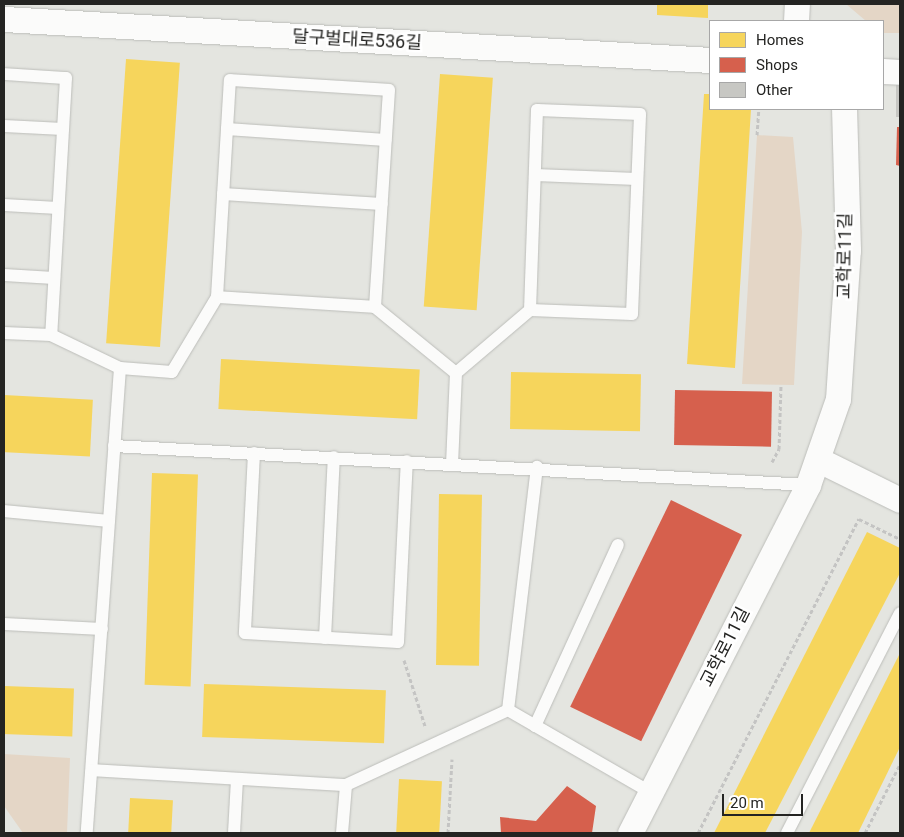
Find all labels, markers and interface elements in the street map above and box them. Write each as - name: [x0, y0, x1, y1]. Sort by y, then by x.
- legend: [709, 20, 884, 110]
- street label: 달구벌대로536길: [292, 26, 422, 54]
- text: Homes: [756, 31, 804, 49]
- text: Shops: [756, 56, 798, 74]
- text: Other: [756, 81, 793, 99]
- street label: 교학로11길: [833, 213, 857, 299]
- street label: 교학로11길: [696, 604, 754, 690]
- scale bar: [724, 784, 805, 816]
- text: 20 m: [730, 794, 764, 812]

